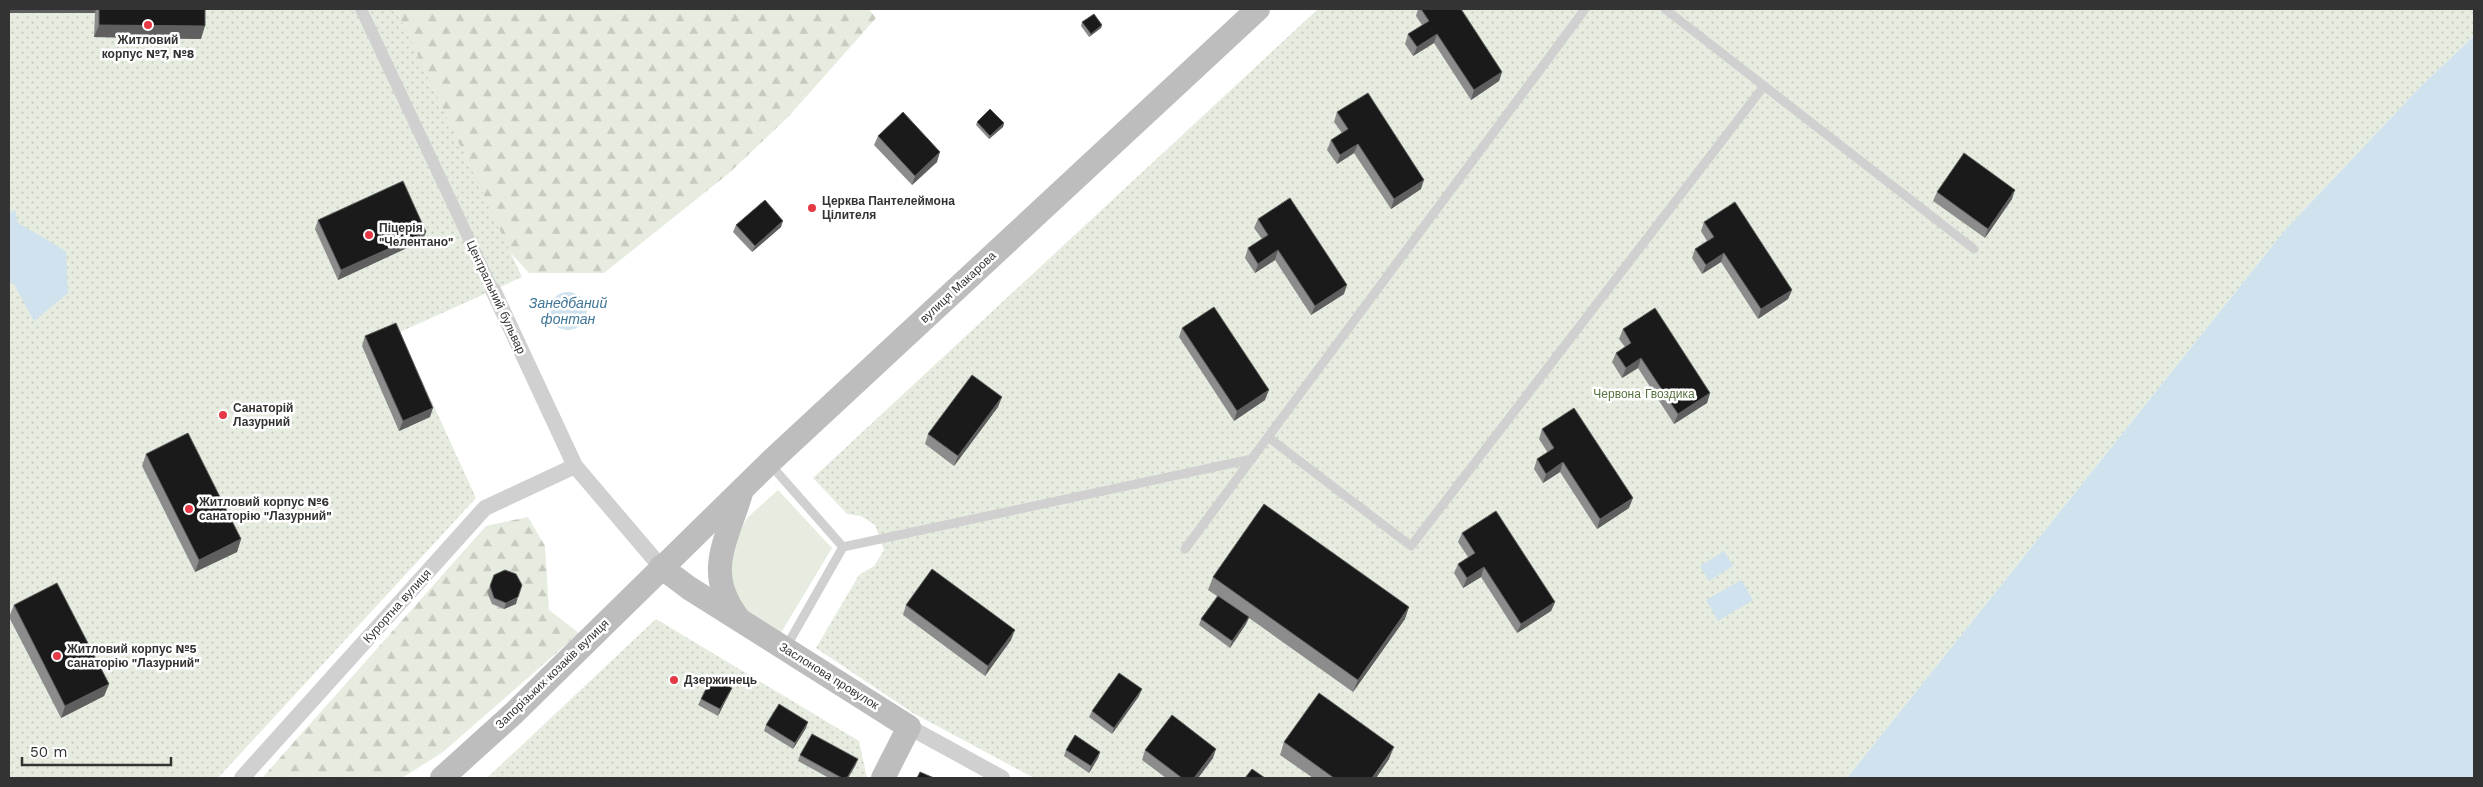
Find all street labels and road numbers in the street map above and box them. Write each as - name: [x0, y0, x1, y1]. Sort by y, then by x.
- street label: Центральний бульвар: [464, 238, 529, 356]
- street label: вулиця Макарова: [917, 248, 999, 326]
- street label: Курортна вулиця: [360, 566, 434, 646]
- street label: Запорізьких козаків вулиця: [493, 616, 611, 732]
- street label: Заслонова провулок: [777, 640, 882, 713]

